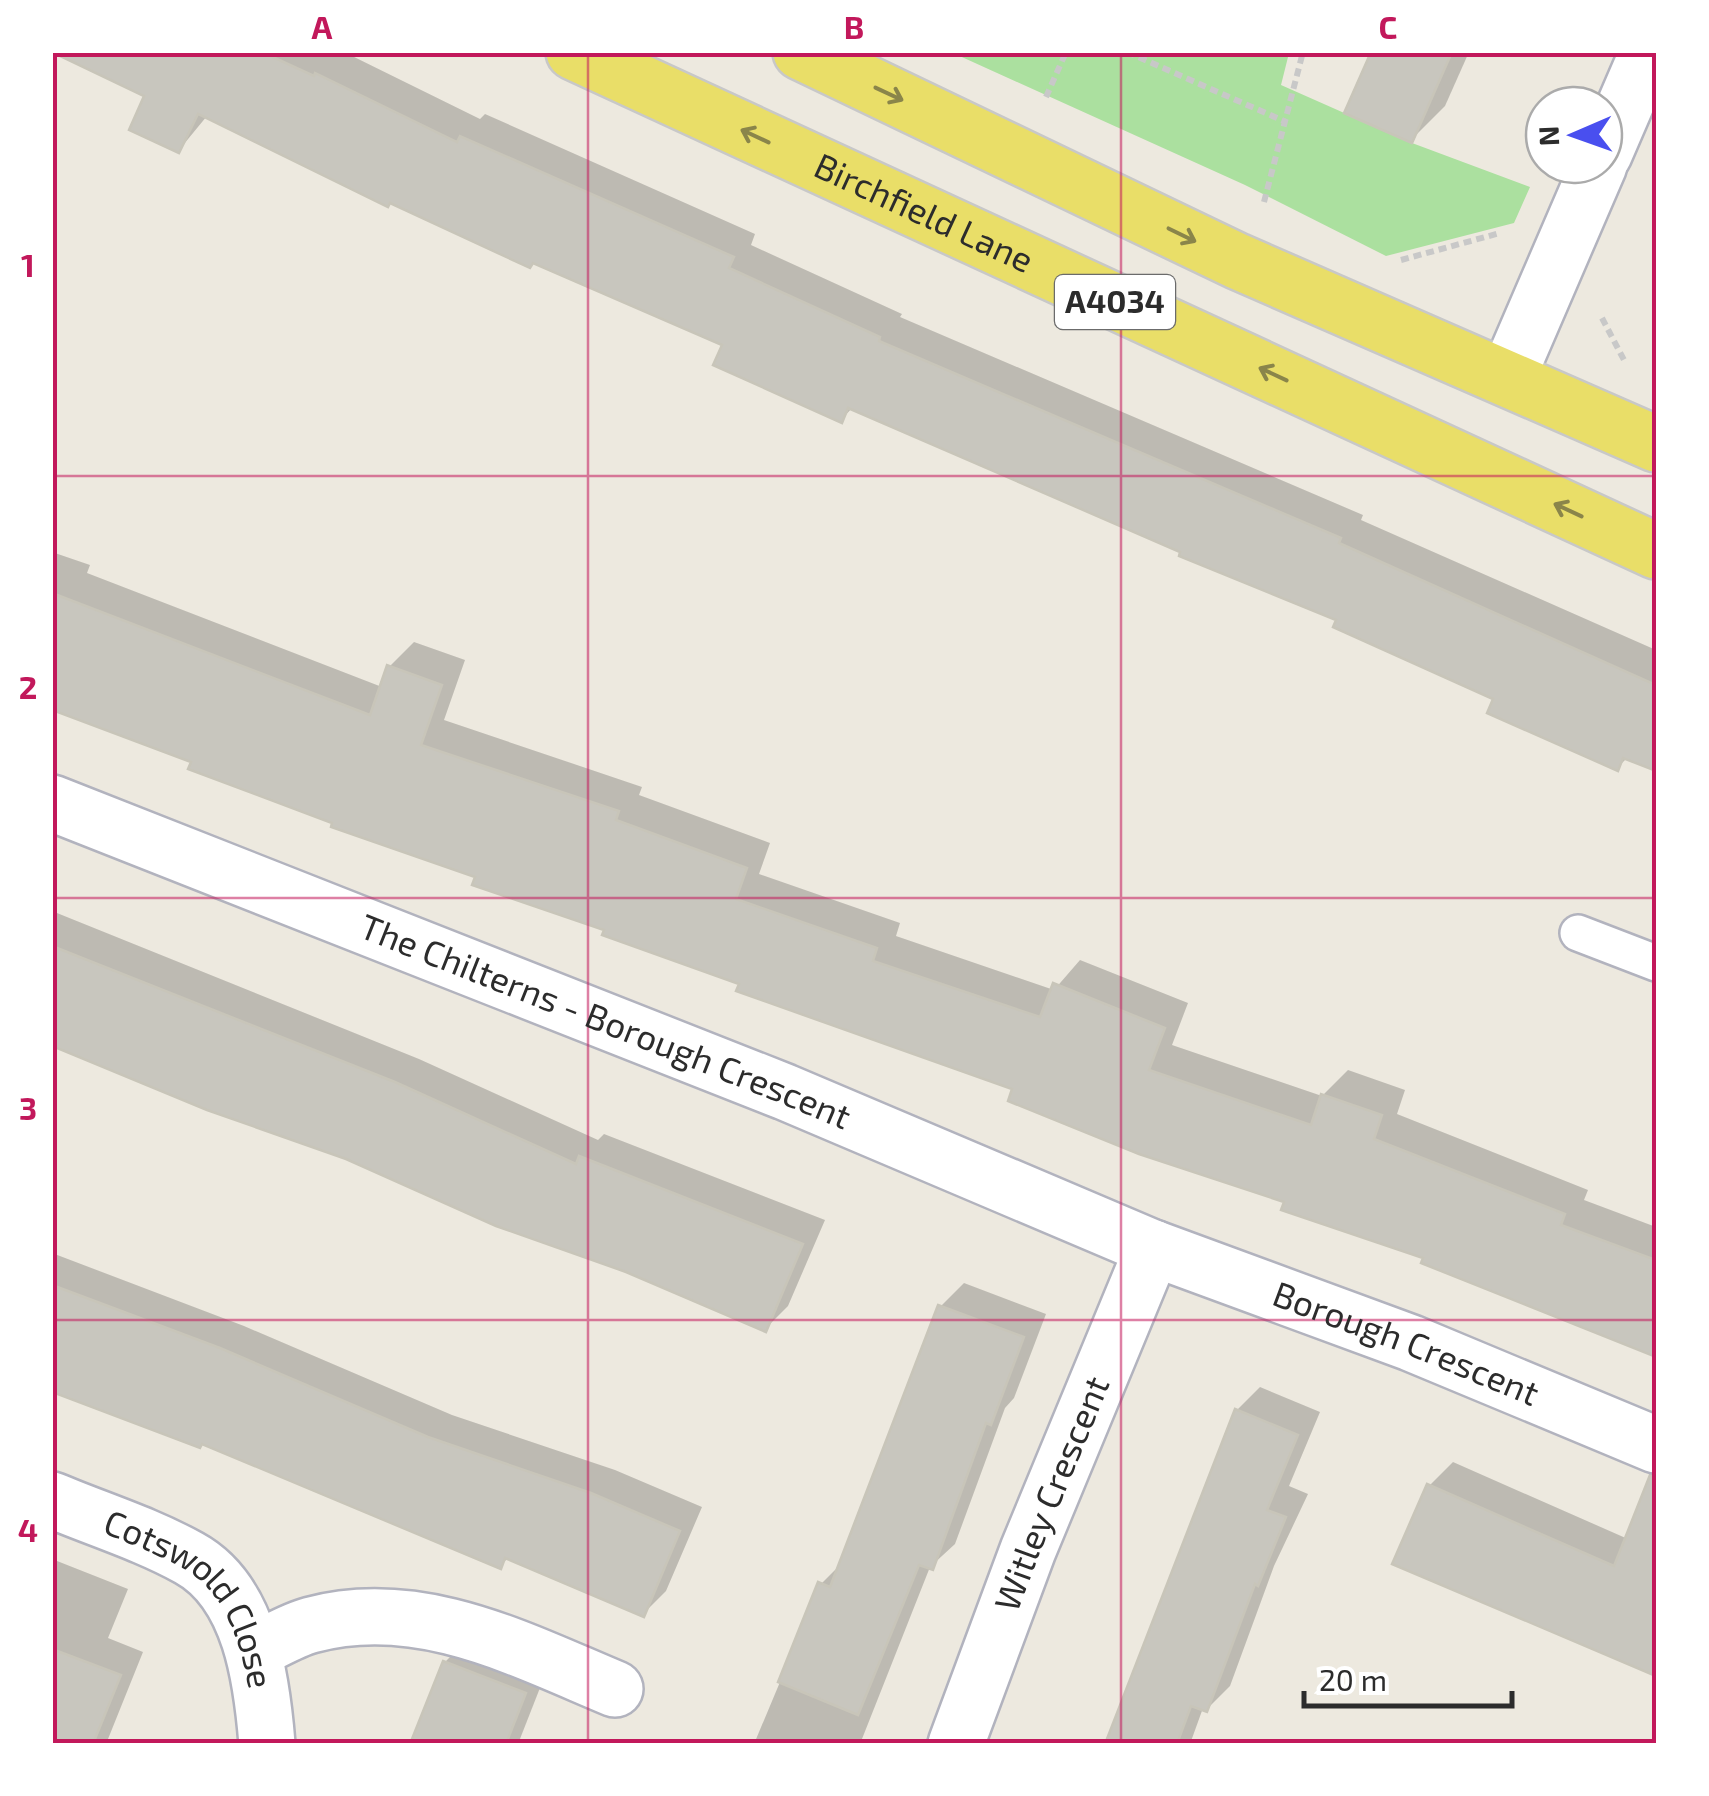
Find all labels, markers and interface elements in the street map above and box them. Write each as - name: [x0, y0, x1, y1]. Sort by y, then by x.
- text: A: [312, 7, 333, 45]
- text: B: [844, 7, 864, 45]
- text: C: [1379, 7, 1397, 45]
- north arrow: [1524, 85, 1624, 185]
- one-way arrow: [874, 86, 904, 105]
- one-way arrow: [741, 125, 771, 144]
- text: N: [1531, 125, 1565, 147]
- street label: Birchfield Lane: [808, 143, 1040, 280]
- one-way arrow: [1167, 226, 1197, 245]
- text: 1: [21, 245, 35, 283]
- road number: A4034: [1055, 275, 1175, 329]
- one-way arrow: [1258, 364, 1289, 382]
- one-way arrow: [1553, 500, 1584, 518]
- text: 2: [19, 667, 37, 705]
- street label: The Chilterns - Borough Crescent: [355, 904, 858, 1137]
- text: 3: [19, 1088, 37, 1126]
- street label: Borough Crescent: [1268, 1271, 1546, 1413]
- street label: Witley Crescent: [984, 1370, 1117, 1616]
- street label: Cotswold Close: [99, 1500, 283, 1691]
- text: 4: [18, 1510, 38, 1548]
- scale bar: [1304, 1646, 1512, 1708]
- text: 20 m: [1319, 1661, 1387, 1697]

